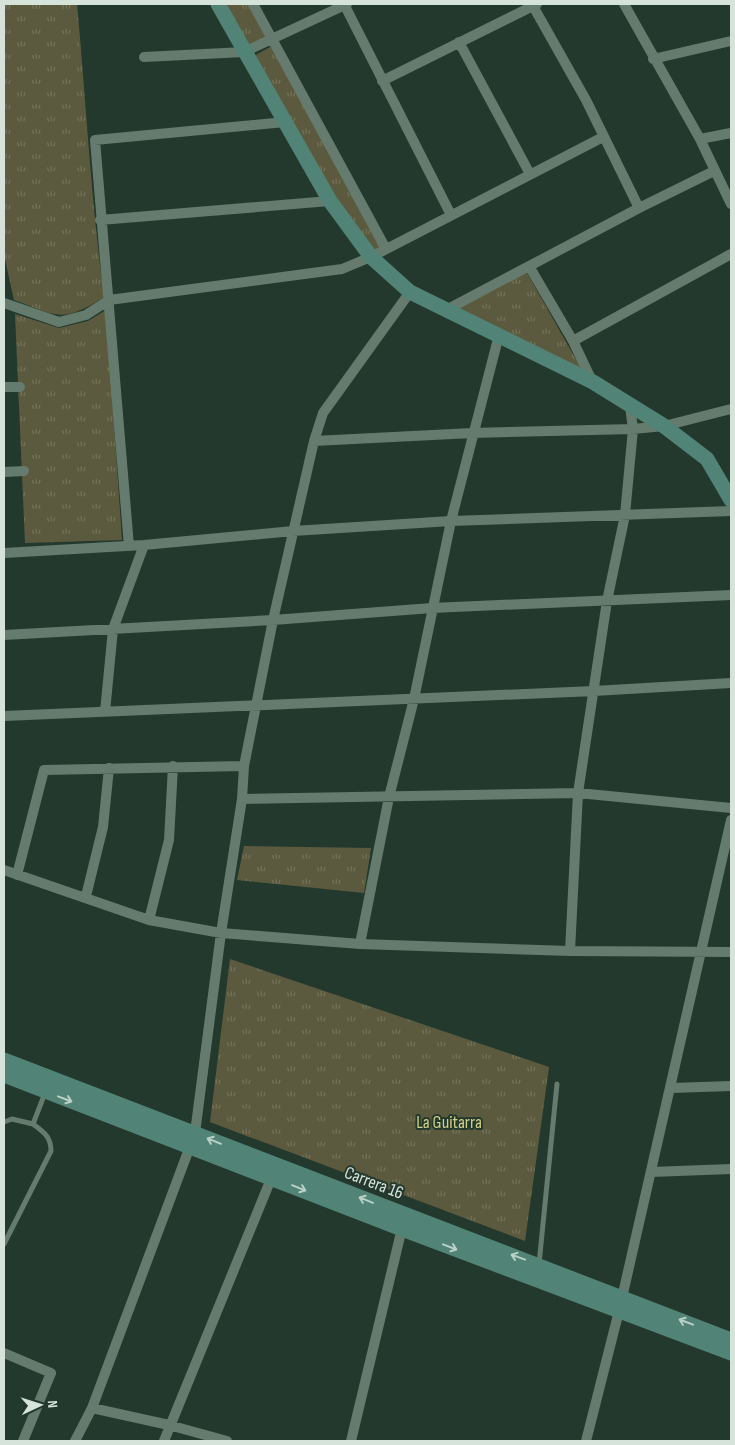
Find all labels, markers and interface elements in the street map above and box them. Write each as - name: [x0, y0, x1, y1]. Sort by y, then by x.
- one-way arrow: [57, 1095, 73, 1104]
- park label: La Guitarra: [416, 1112, 482, 1133]
- one-way arrow: [207, 1136, 223, 1145]
- street label: Carrera 16: [342, 1162, 407, 1204]
- one-way arrow: [291, 1184, 306, 1194]
- one-way arrow: [359, 1194, 374, 1204]
- one-way arrow: [442, 1243, 457, 1252]
- one-way arrow: [511, 1252, 526, 1261]
- one-way arrow: [679, 1317, 694, 1326]
- north arrow: [15, 1380, 65, 1430]
- text: N: [44, 1400, 61, 1408]

